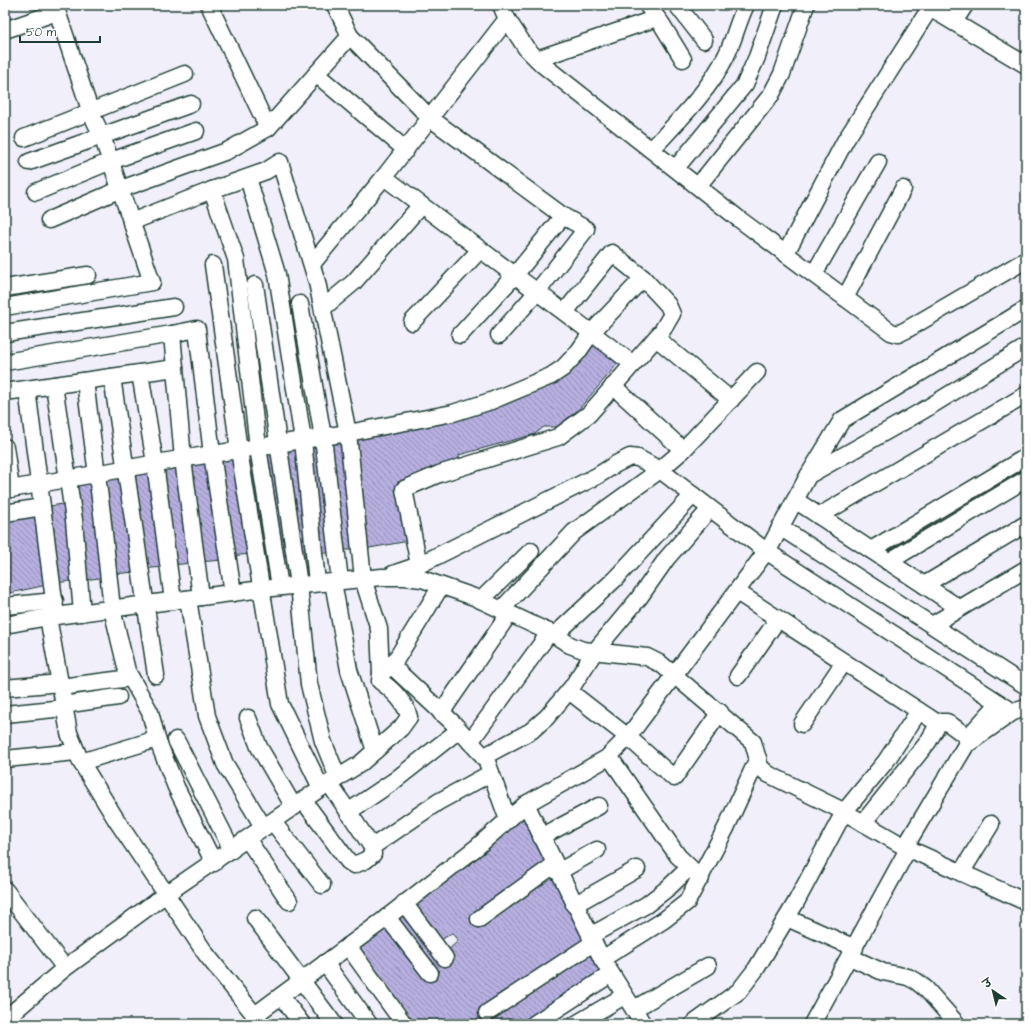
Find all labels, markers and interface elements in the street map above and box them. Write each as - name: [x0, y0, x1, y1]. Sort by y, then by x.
- scale bar: [20, 18, 100, 44]
- text: 50 m: [26, 24, 57, 41]
- north arrow: [973, 971, 1013, 1011]
- text: उ: [979, 974, 996, 992]

